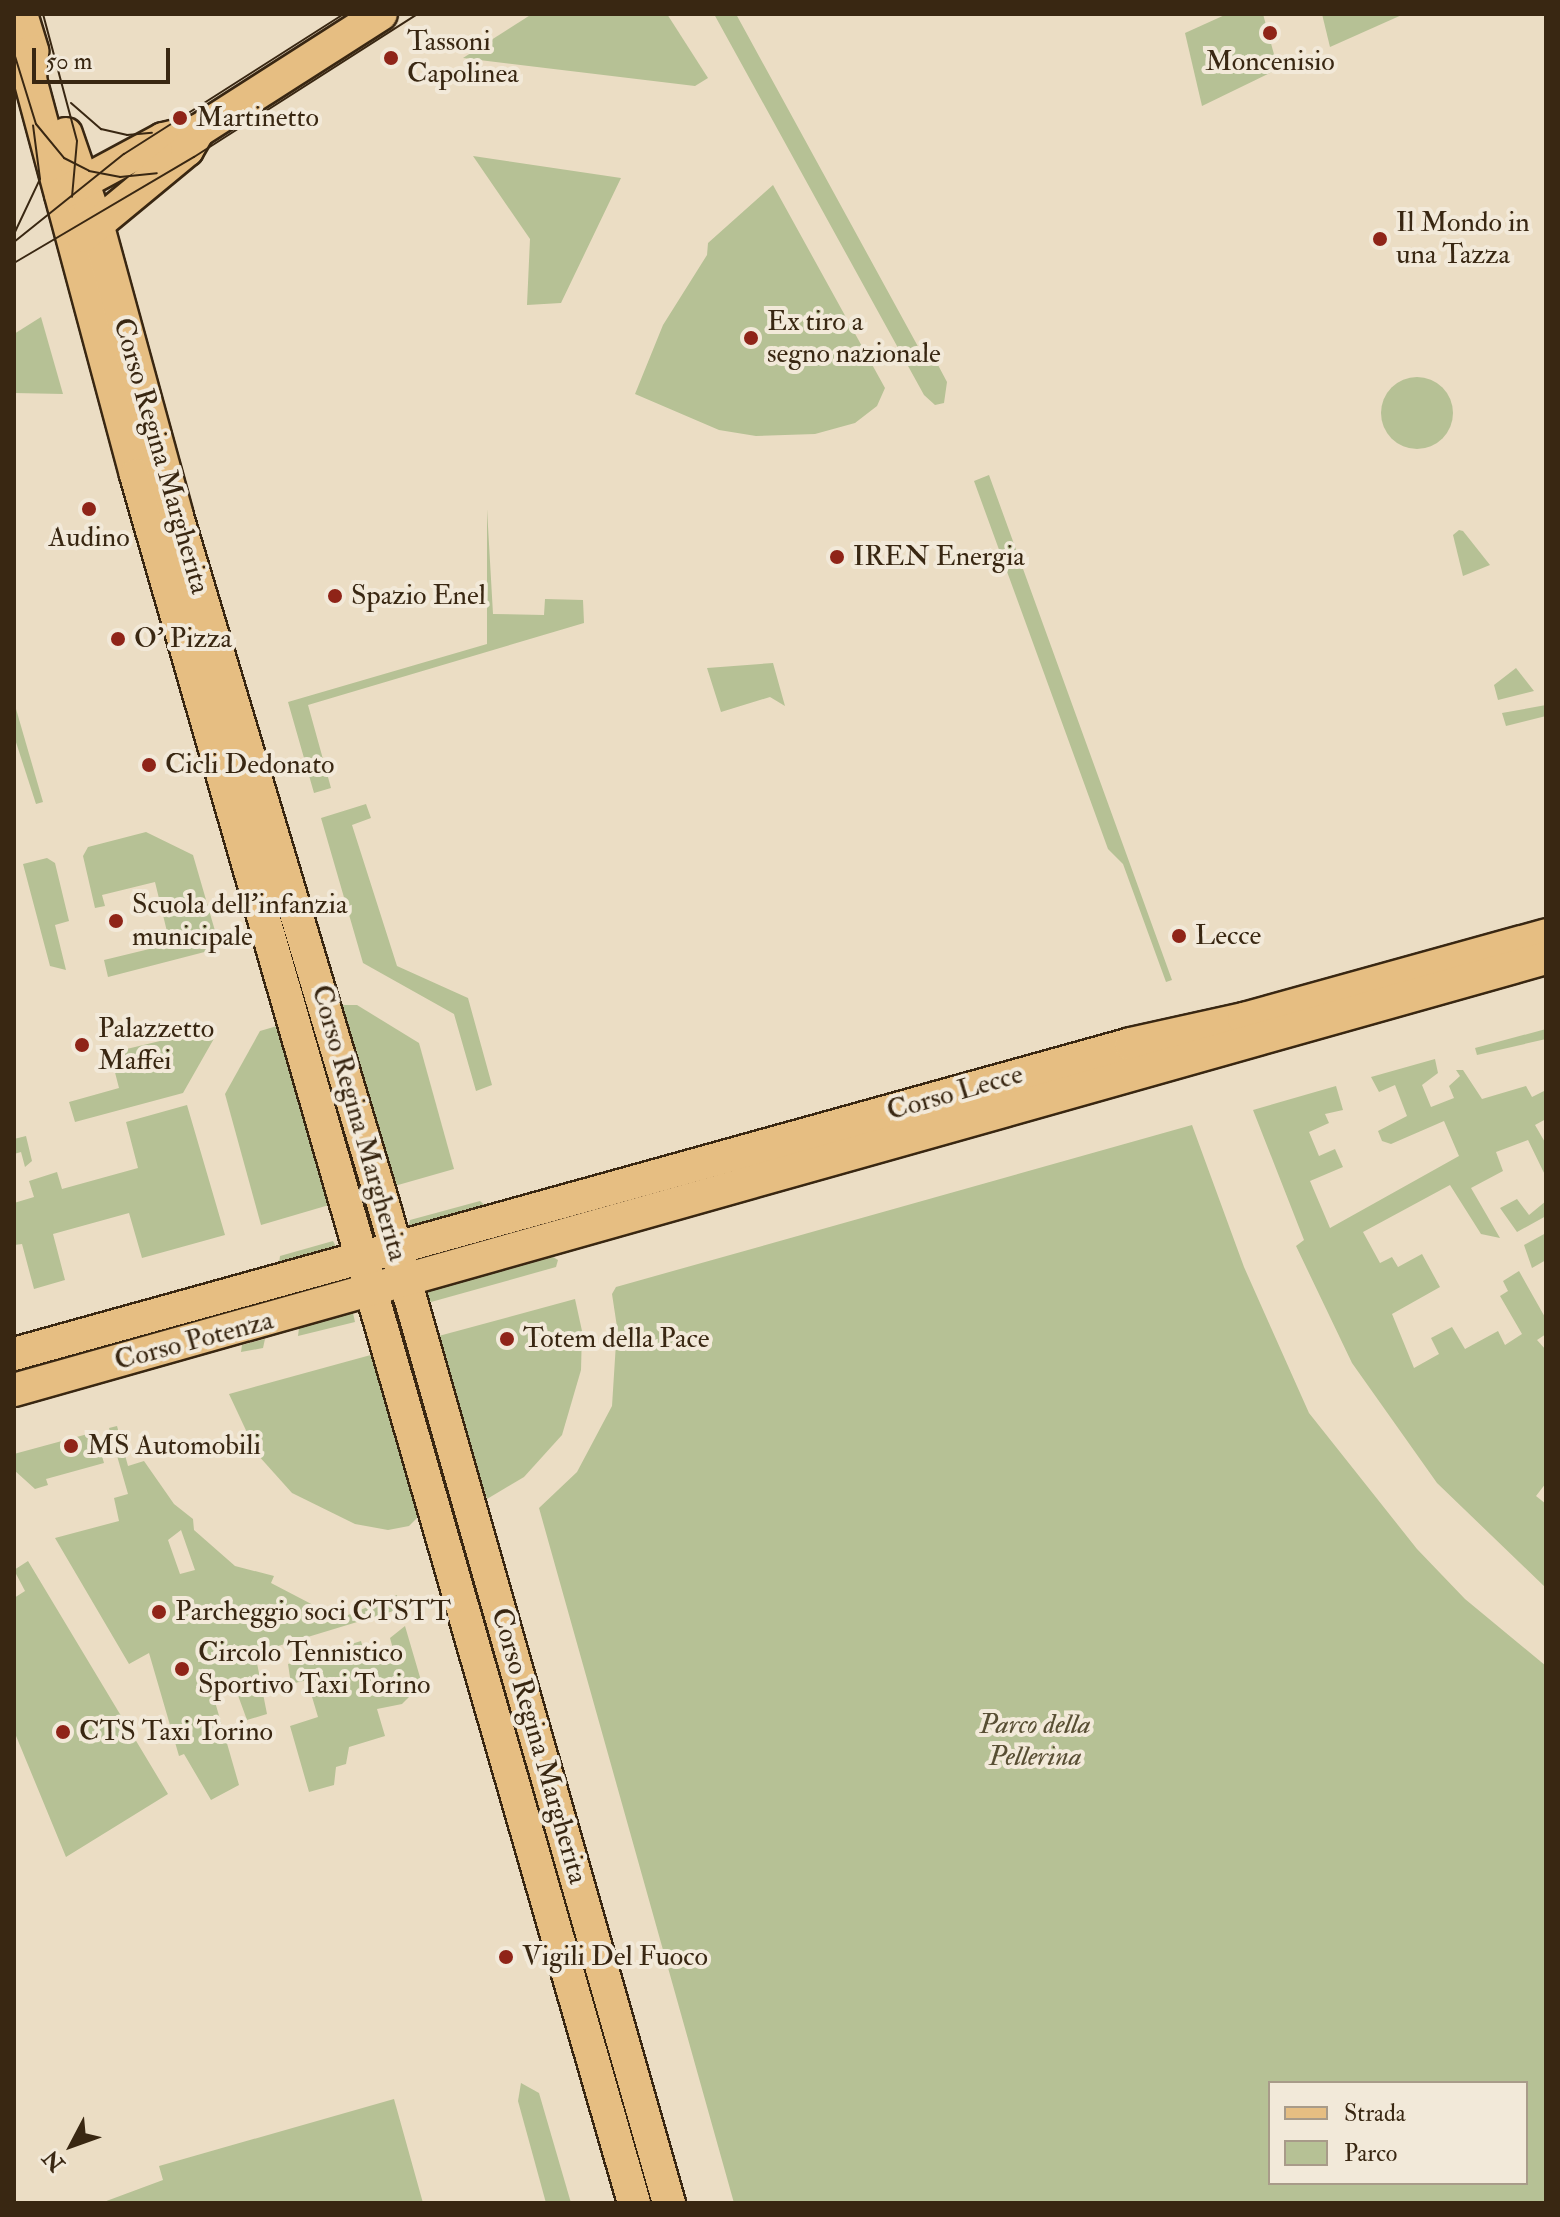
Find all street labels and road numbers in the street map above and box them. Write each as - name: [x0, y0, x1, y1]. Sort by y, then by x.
- street label: Corso Regina Margherita: [106, 314, 216, 598]
- street label: Corso Regina Margherita: [304, 981, 414, 1265]
- street label: Corso Lecce: [883, 1058, 1027, 1128]
- street label: Corso Potenza: [111, 1304, 277, 1378]
- street label: Corso Regina Margherita: [484, 1604, 594, 1888]

